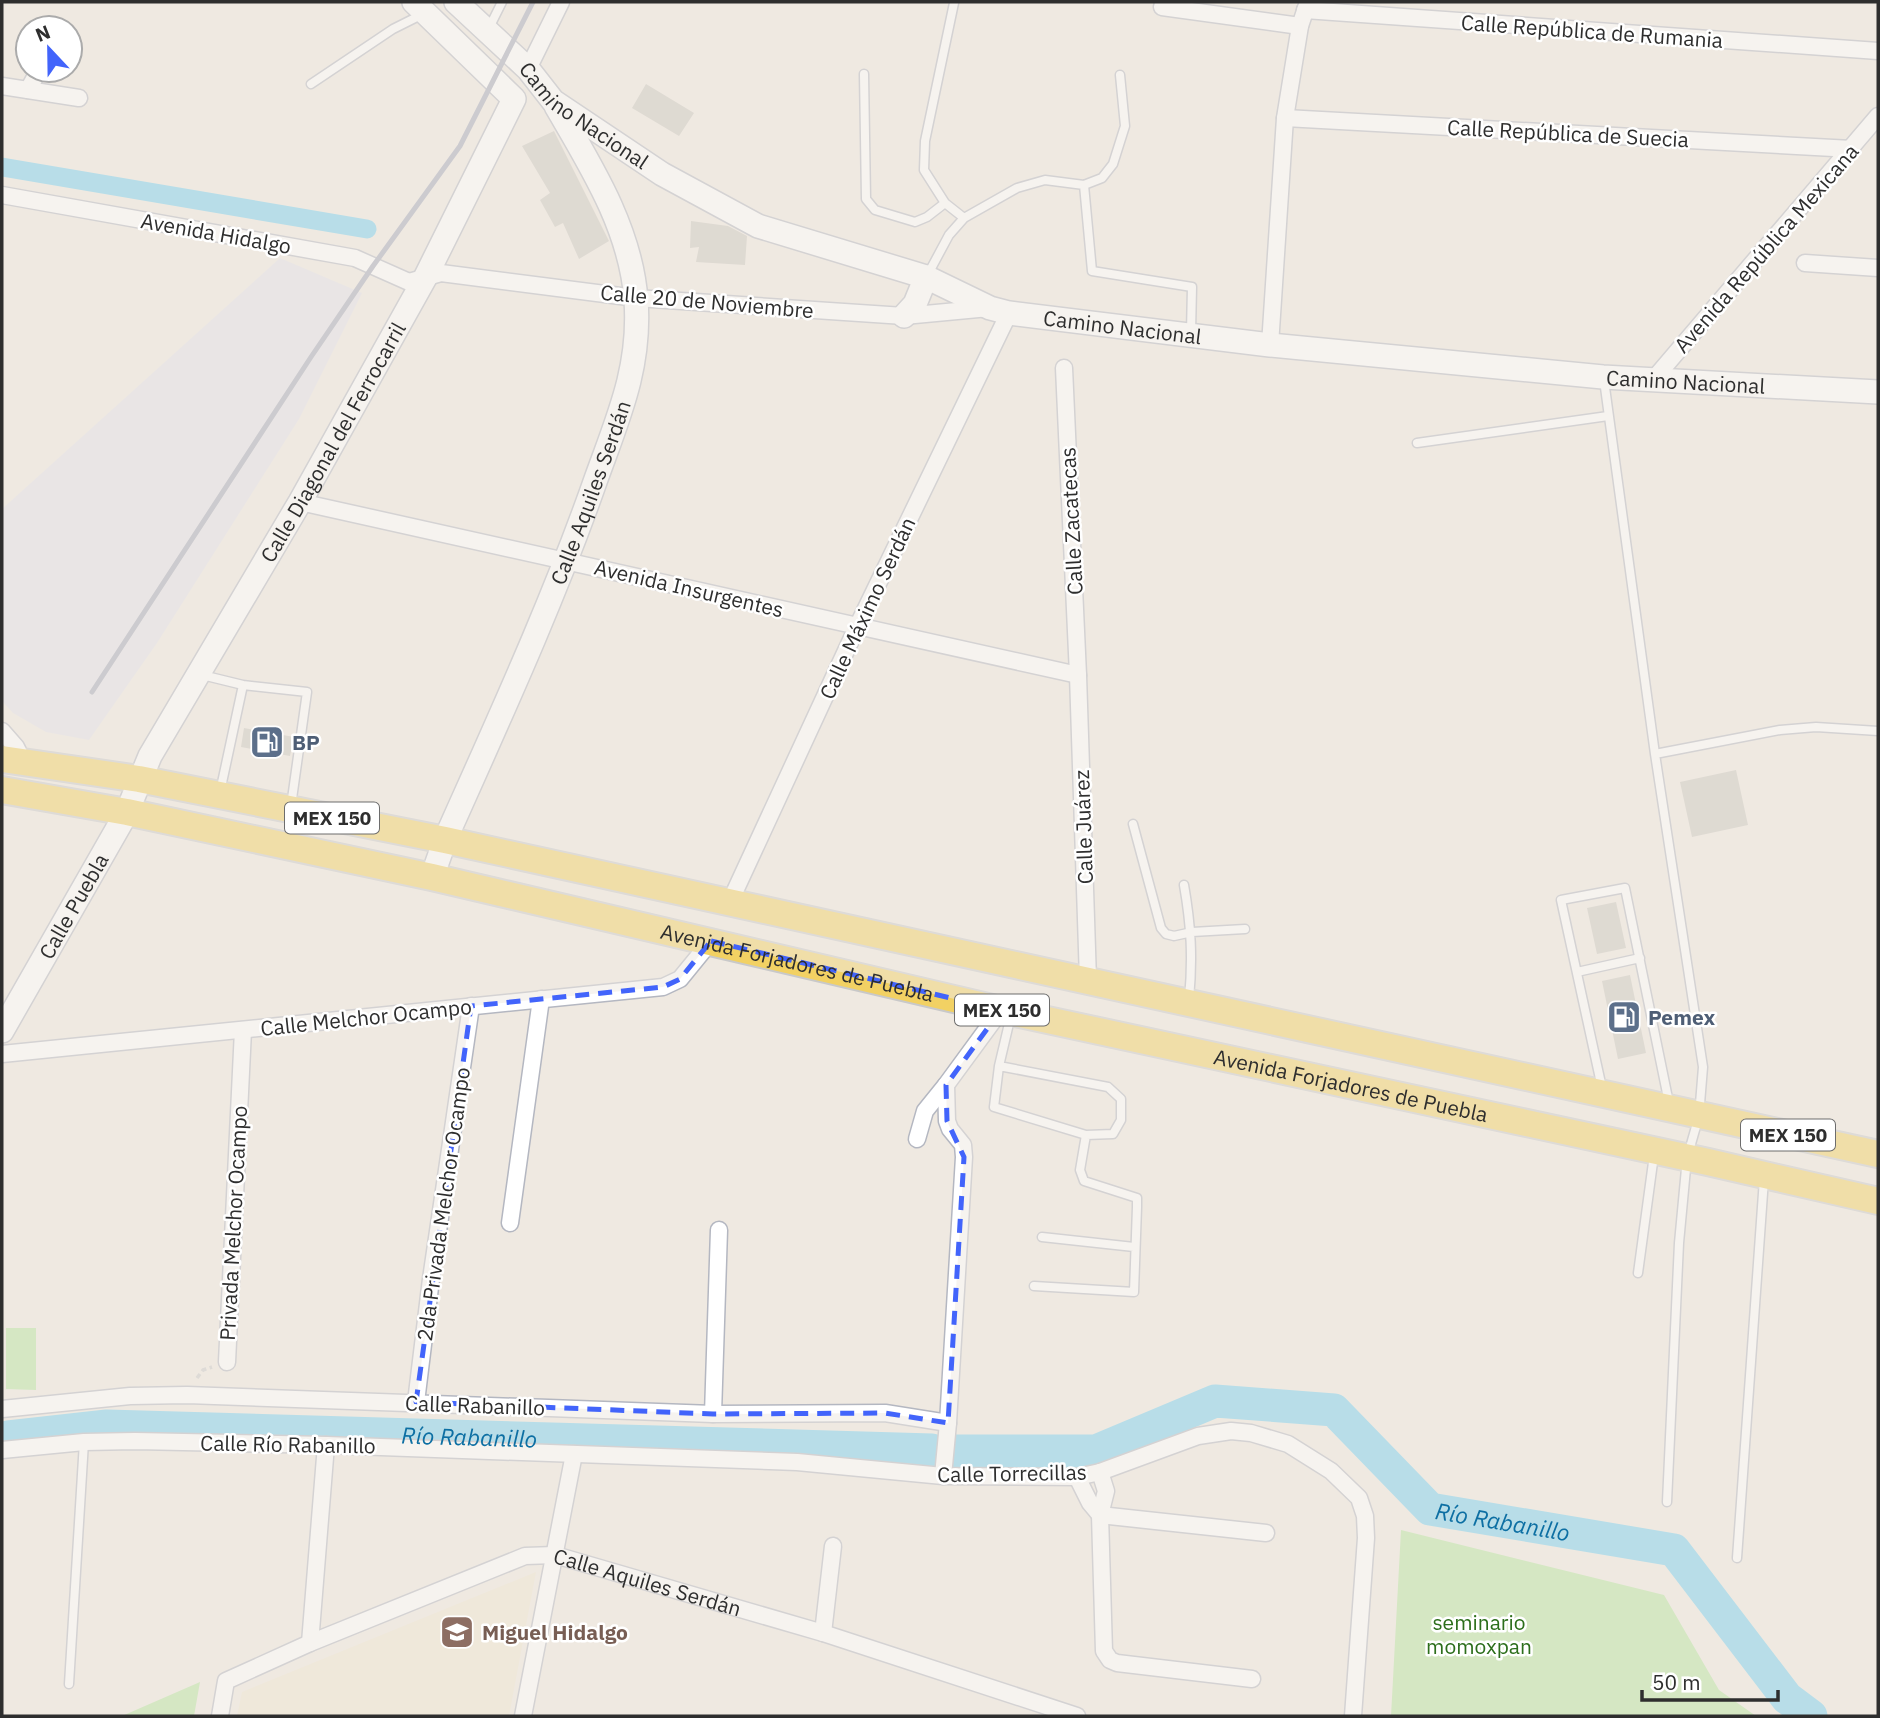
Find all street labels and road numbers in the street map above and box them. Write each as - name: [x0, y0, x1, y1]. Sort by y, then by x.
- street label: Calle República de Rumania: [1460, 8, 1724, 54]
- street label: Camino Nacional: [513, 56, 655, 175]
- street label: Calle República de Suecia: [1446, 113, 1690, 153]
- street label: Avenida República Mexicana: [1668, 138, 1864, 358]
- street label: Avenida Hidalgo: [139, 206, 293, 260]
- street label: Calle 20 de Noviembre: [599, 278, 815, 324]
- street label: Camino Nacional: [1042, 303, 1203, 351]
- street label: Calle Diagonal del Ferrocarril: [254, 317, 412, 567]
- street label: Camino Nacional: [1606, 363, 1766, 400]
- street label: Calle Aquiles Serdán: [544, 397, 637, 589]
- street label: Calle Zacatecas: [1053, 446, 1089, 596]
- street label: Calle Máximo Serdán: [812, 512, 922, 704]
- street label: Avenida Insurgentes: [592, 553, 786, 623]
- street label: Calle Juárez: [1067, 769, 1099, 885]
- road number: MEX 150: [285, 803, 379, 834]
- street label: Calle Puebla: [32, 848, 115, 964]
- street label: Avenida Forjadores de Puebla: [658, 917, 937, 1008]
- street label: Calle Melchor Ocampo: [259, 992, 473, 1042]
- road number: MEX 150: [955, 994, 1049, 1026]
- street label: Avenida Forjadores de Puebla: [1211, 1042, 1491, 1128]
- street label: 2da Privada Melchor Ocampo: [410, 1065, 476, 1343]
- street label: Privada Melchor Ocampo: [213, 1105, 253, 1341]
- road number: MEX 150: [1741, 1120, 1835, 1150]
- street label: Calle Rabanillo: [404, 1389, 546, 1421]
- street label: Calle Río Rabanillo: [200, 1428, 376, 1460]
- street label: Calle Torrecillas: [937, 1458, 1087, 1488]
- street label: Calle Aquiles Serdán: [550, 1541, 745, 1622]

